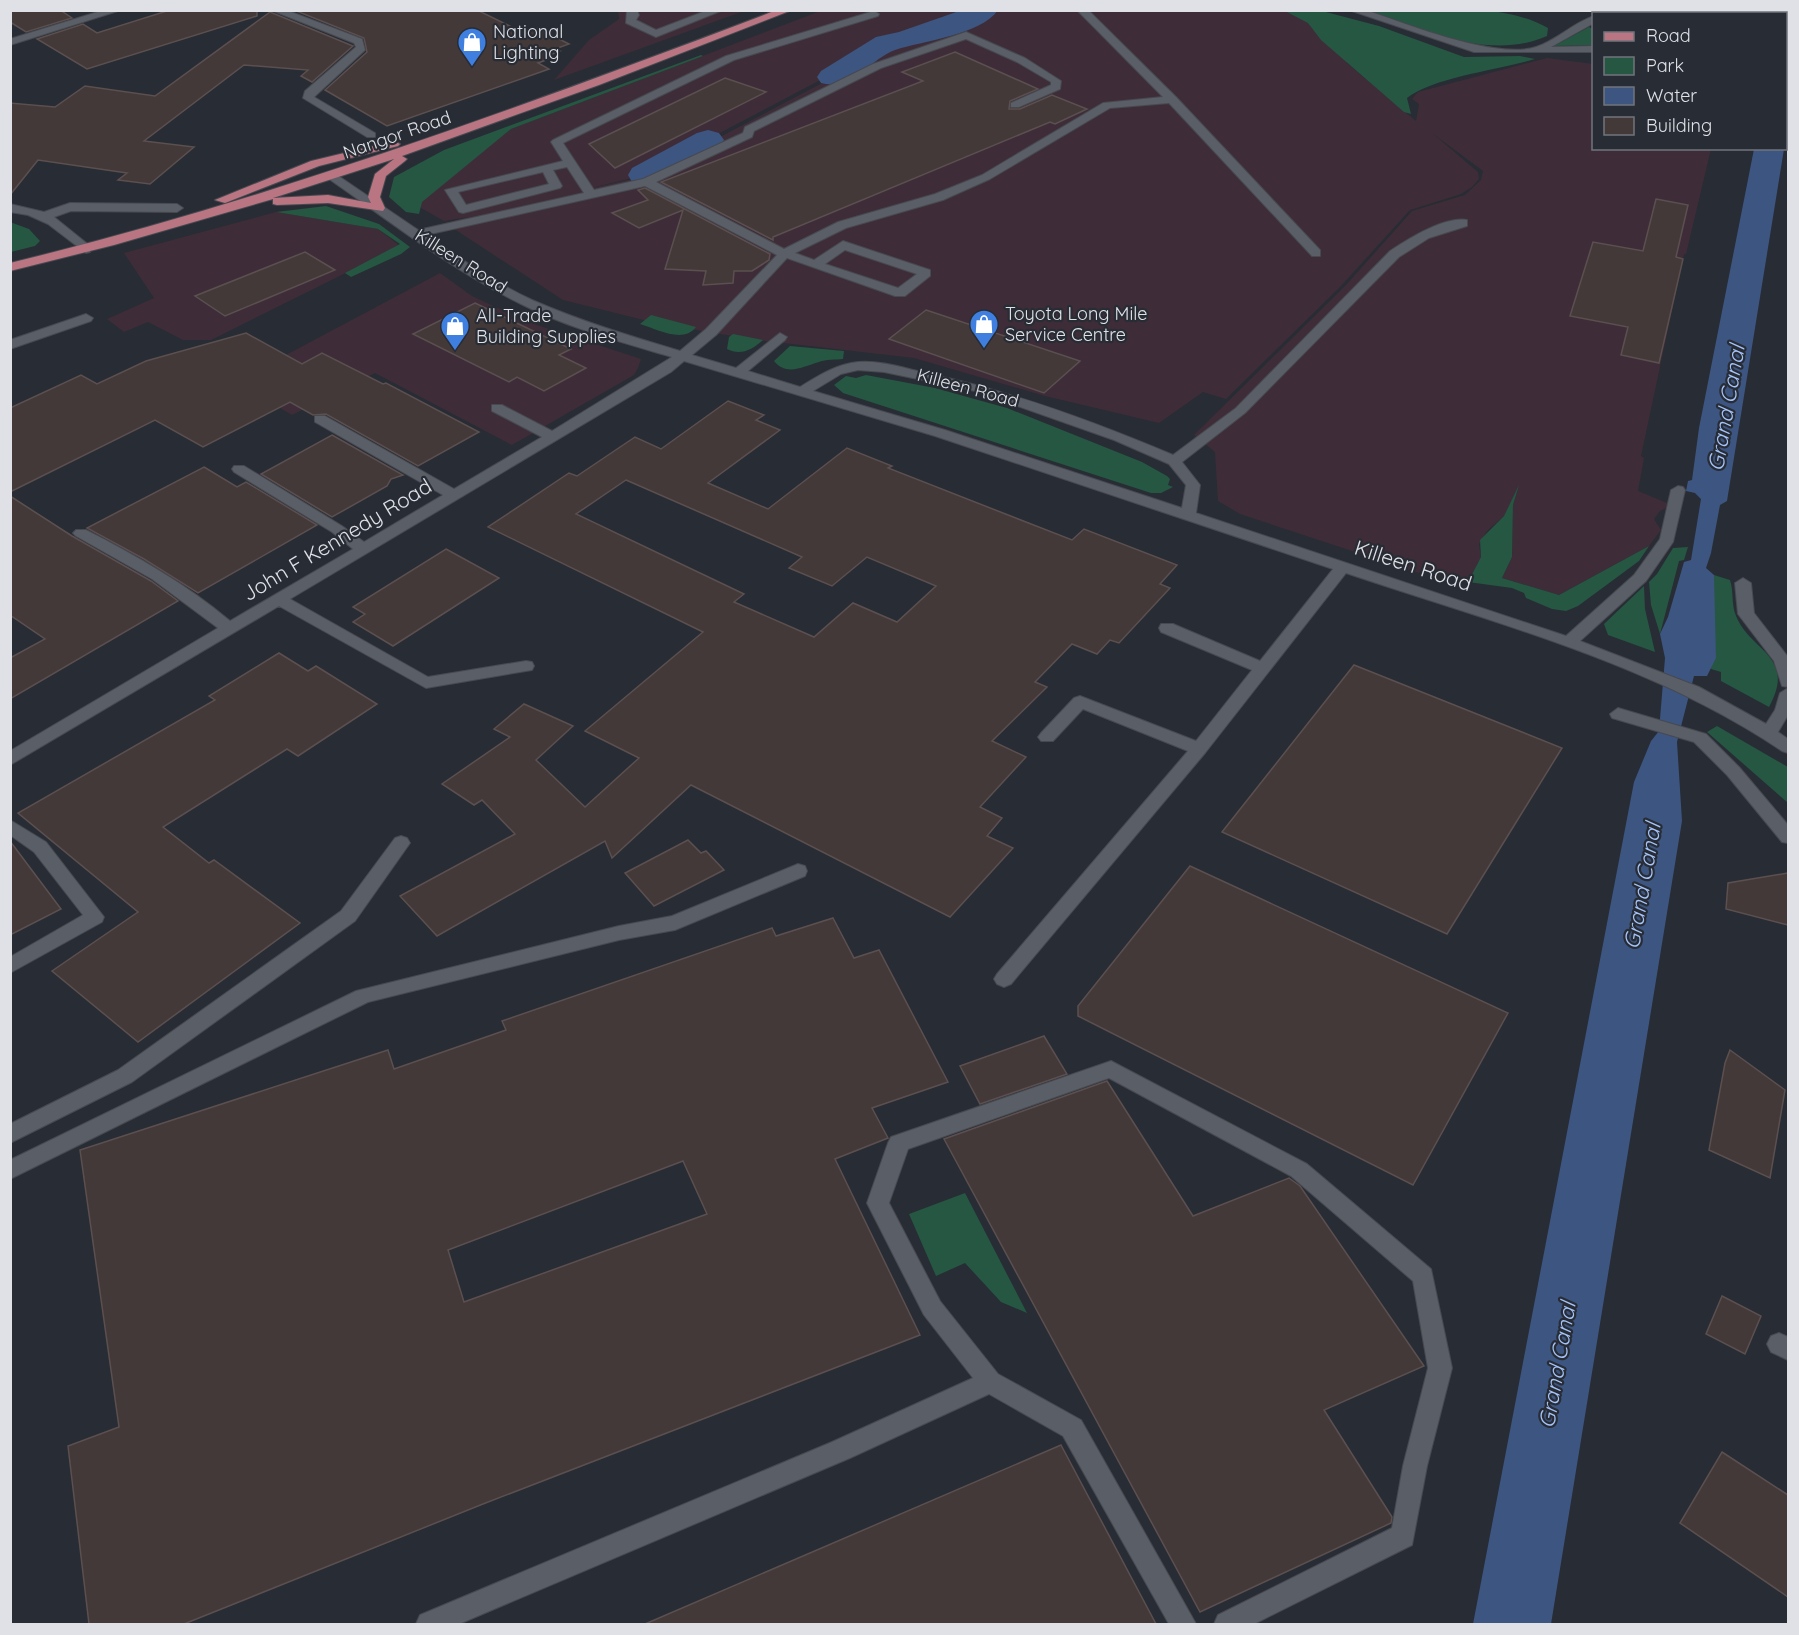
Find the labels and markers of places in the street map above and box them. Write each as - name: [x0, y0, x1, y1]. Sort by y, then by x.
- place label: National Lighting: [493, 20, 563, 64]
- shop icon: National Lighting: [456, 26, 488, 68]
- place label: Toyota Long Mile Service Centre: [1005, 302, 1147, 346]
- place label: All-Trade Building Supplies: [476, 304, 616, 348]
- shop icon: Toyota Long Mile Service Centre: [968, 308, 1000, 350]
- shop icon: All-Trade Building Supplies: [439, 310, 471, 352]

